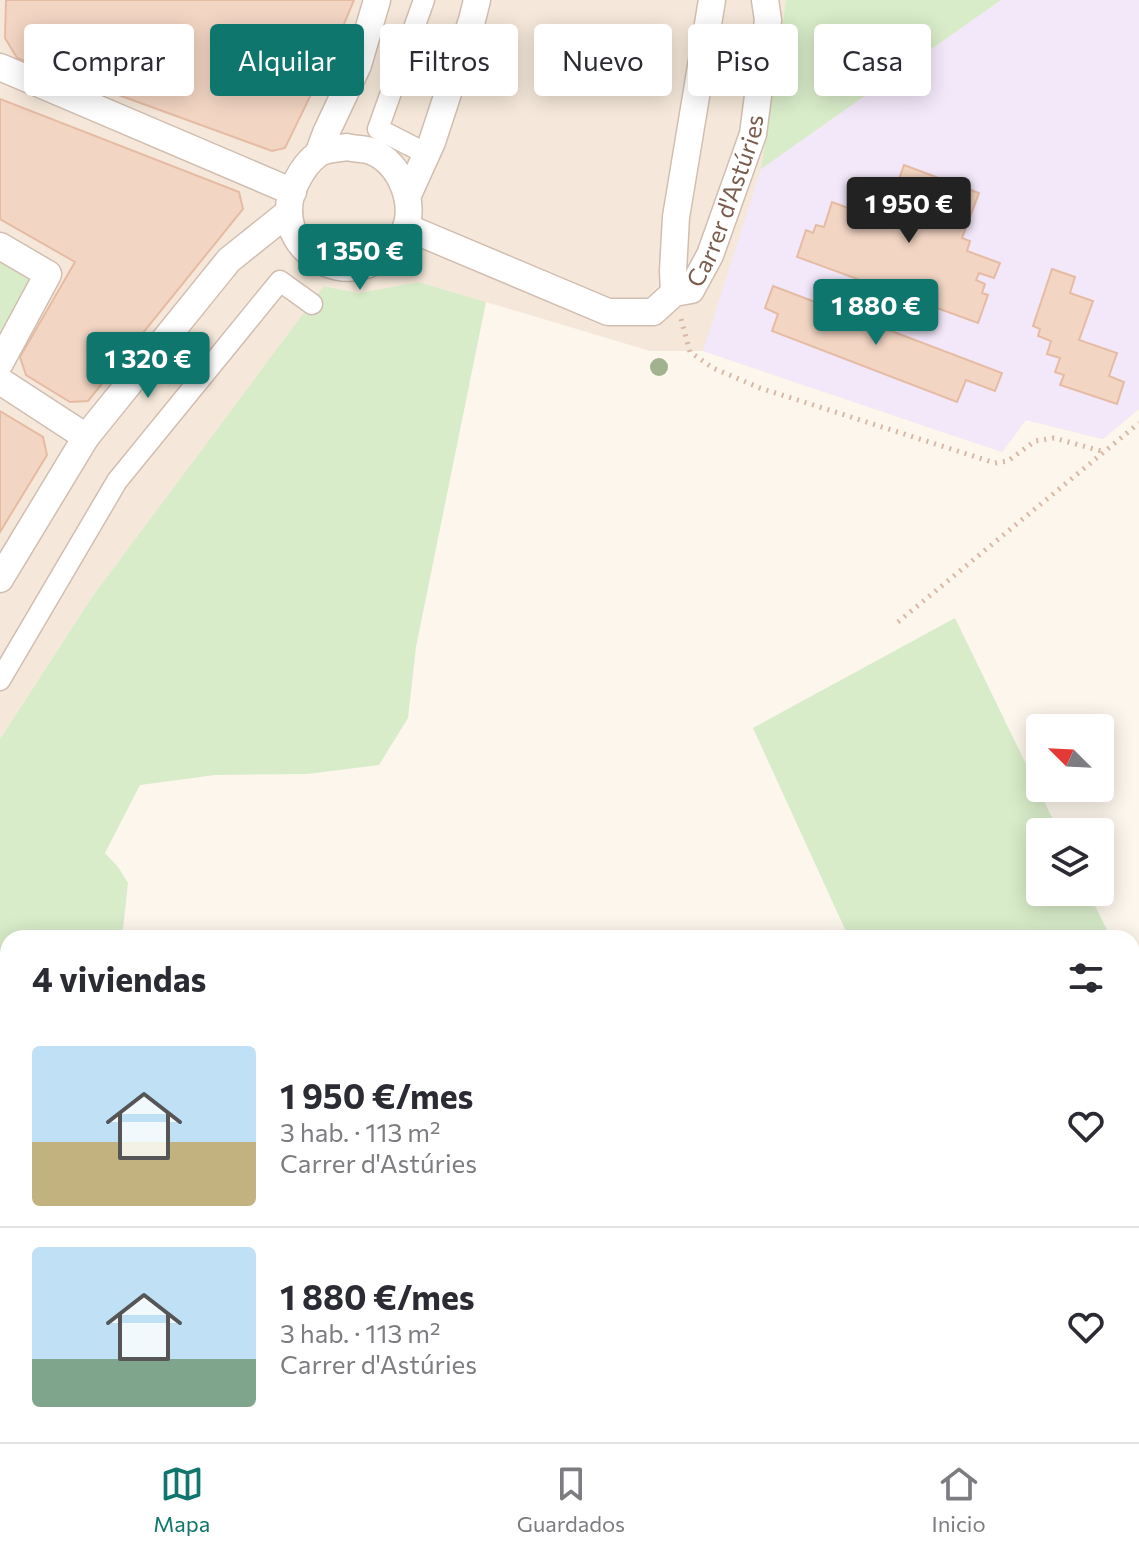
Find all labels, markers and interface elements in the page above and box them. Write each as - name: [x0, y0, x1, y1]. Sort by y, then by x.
- chip: Comprar: [24, 24, 194, 96]
- chip: Alquilar: [210, 24, 364, 96]
- chip: Filtros: [380, 24, 518, 96]
- chip: Nuevo: [534, 24, 672, 96]
- chip: Piso: [688, 24, 798, 96]
- chip: Casa: [814, 24, 931, 96]
- street label: Carrer d'Astúries: [679, 113, 768, 292]
- pin: 1 950 €: [835, 177, 983, 245]
- text: 1 950 €: [865, 187, 953, 218]
- pin: 1 350 €: [286, 224, 434, 292]
- text: 1 350 €: [316, 234, 404, 265]
- pin: 1 880 €: [802, 279, 950, 347]
- text: 1 880 €: [831, 289, 921, 320]
- pin: 1 320 €: [74, 332, 222, 400]
- text: 1 320 €: [105, 342, 191, 373]
- north arrow: [1026, 714, 1114, 802]
- map controls: [1026, 714, 1114, 906]
- button: layers: [1026, 818, 1114, 906]
- icon: filters: [1064, 956, 1108, 1000]
- text: 4 viviendas: [32, 957, 206, 999]
- text: 1 950 €/mes: [280, 1074, 473, 1116]
- icon: home: [96, 1078, 192, 1174]
- icon: heart: [1064, 1104, 1108, 1148]
- text: 3 hab. · 113 m²: [280, 1116, 440, 1147]
- text: Carrer d'Astúries: [280, 1147, 477, 1178]
- text: 1 880 €/mes: [280, 1275, 475, 1317]
- icon: home: [96, 1279, 192, 1375]
- icon: heart: [1064, 1305, 1108, 1349]
- text: 3 hab. · 113 m²: [280, 1317, 440, 1348]
- text: Carrer d'Astúries: [280, 1348, 477, 1379]
- tab: Mapa: [153, 1462, 210, 1537]
- tab: Guardados: [517, 1462, 625, 1537]
- tab: Inicio: [932, 1462, 986, 1537]

